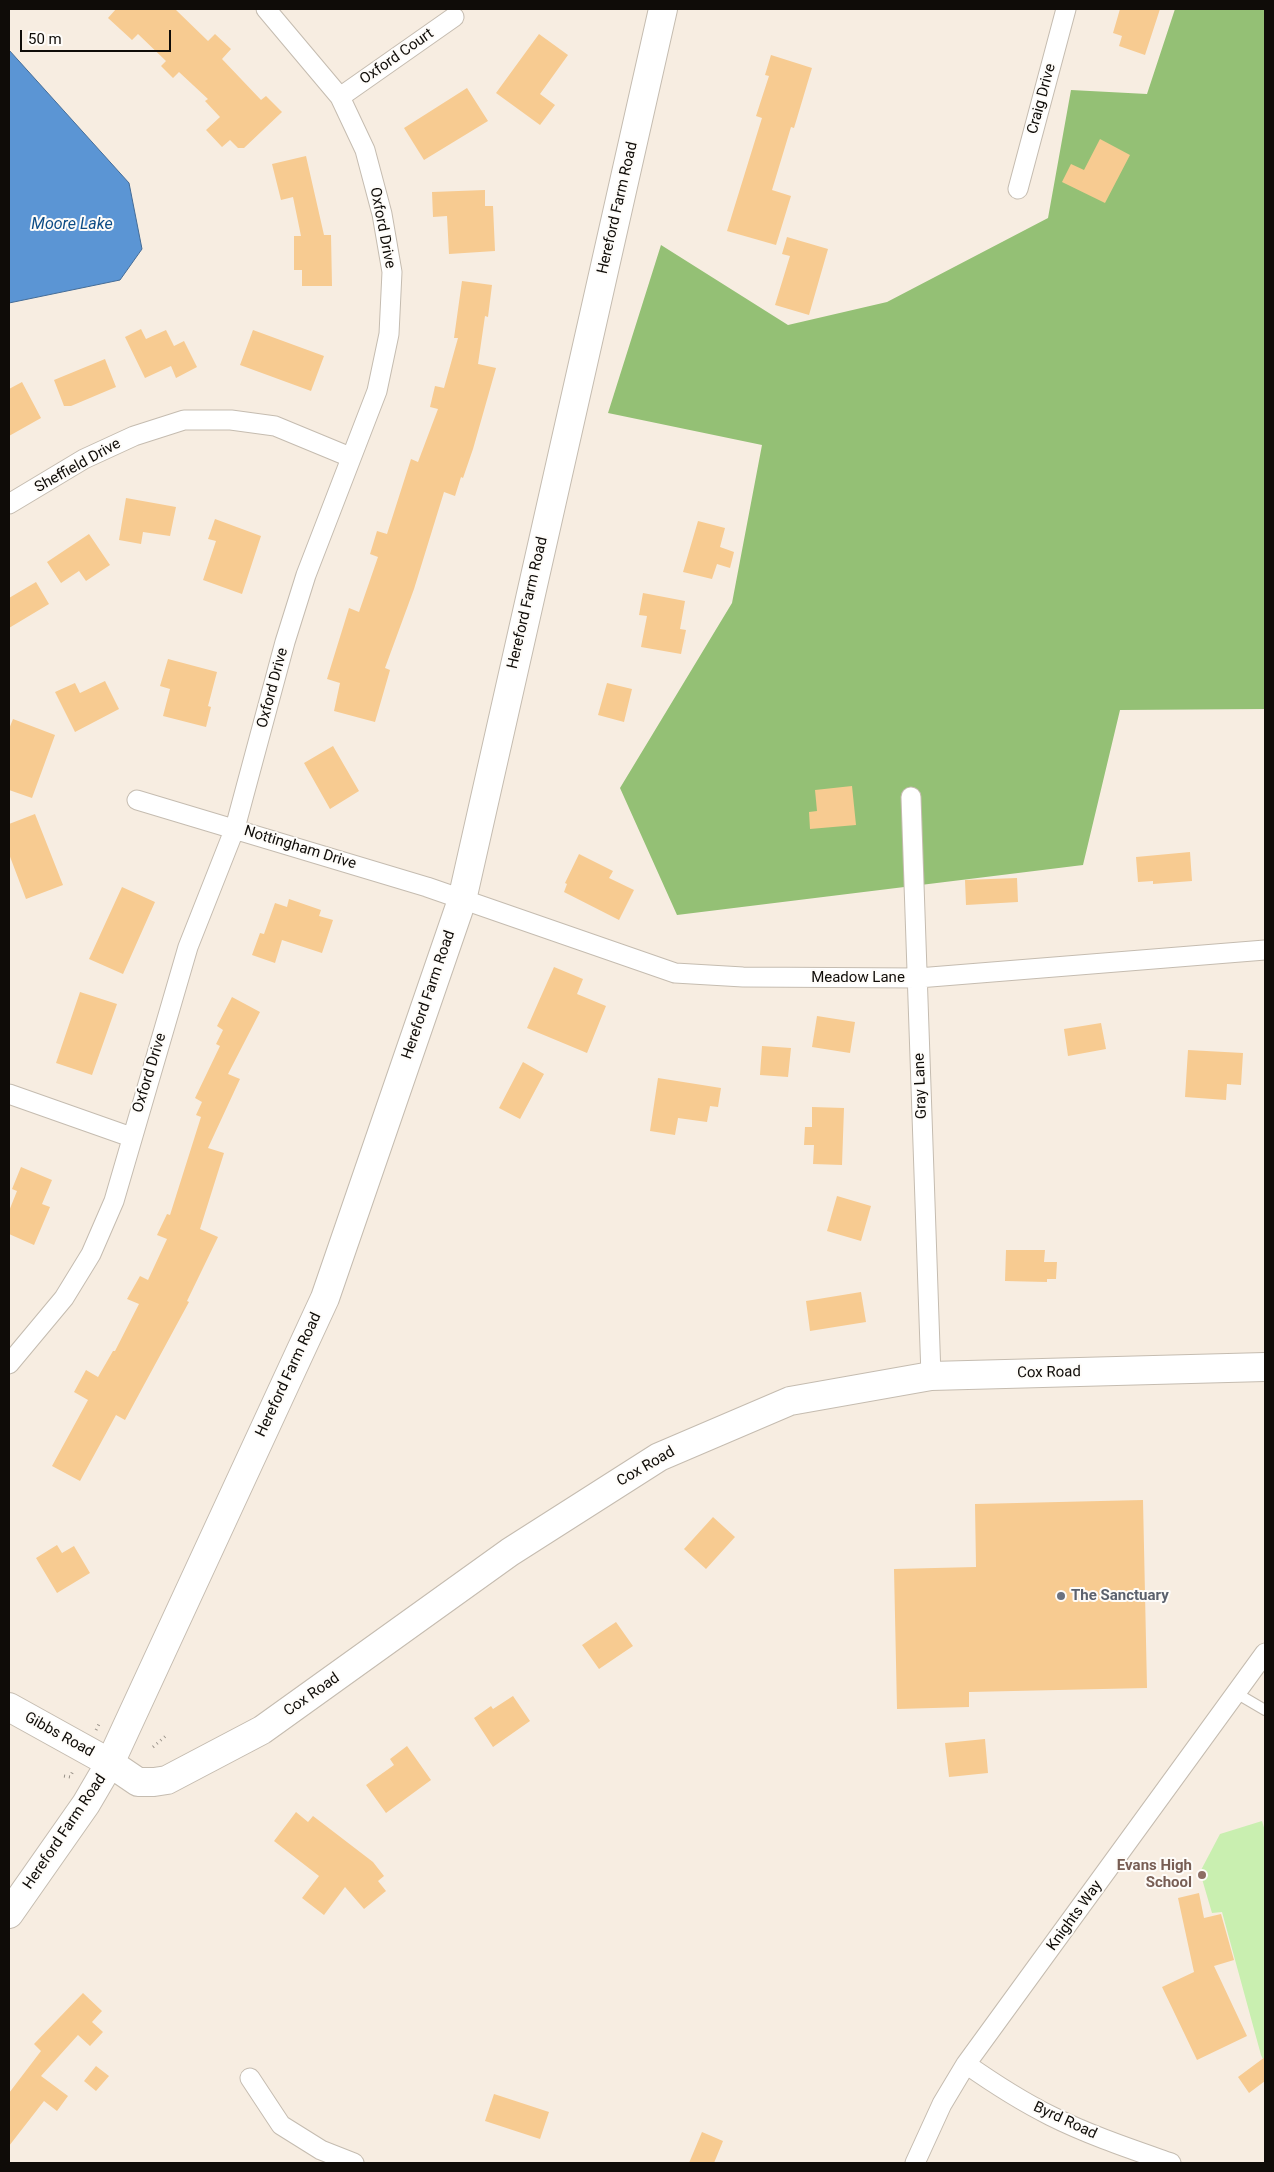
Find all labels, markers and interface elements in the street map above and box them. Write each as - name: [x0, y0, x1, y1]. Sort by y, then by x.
- scale bar: [22, 20, 174, 52]
- street label: Oxford Court: [357, 25, 437, 89]
- text: 50 m: [28, 30, 62, 48]
- street label: Craig Drive: [1024, 62, 1060, 136]
- street label: Hereford Farm Road: [594, 140, 642, 276]
- street label: Oxford Drive: [365, 186, 399, 270]
- water label: Moore Lake: [31, 215, 113, 235]
- street label: Sheffield Drive: [32, 435, 124, 497]
- street label: Hereford Farm Road: [504, 535, 552, 671]
- street label: Oxford Drive: [254, 646, 292, 730]
- street label: Nottingham Drive: [242, 822, 358, 874]
- street label: Hereford Farm Road: [399, 928, 459, 1062]
- street label: Meadow Lane: [811, 969, 905, 987]
- street label: Oxford Drive: [129, 1031, 171, 1115]
- street label: Gray Lane: [911, 1053, 931, 1119]
- street label: Hereford Farm Road: [252, 1310, 326, 1440]
- street label: Cox Road: [1017, 1363, 1081, 1383]
- street label: Cox Road: [614, 1443, 678, 1491]
- place label: The Sanctuary: [1071, 1587, 1169, 1605]
- marker: The Sanctuary: [1055, 1590, 1067, 1602]
- street label: Cox Road: [281, 1669, 343, 1721]
- street label: Gibbs Road: [21, 1709, 97, 1761]
- street label: Hereford Farm Road: [20, 1771, 110, 1893]
- place label: Evans High School: [1117, 1857, 1192, 1892]
- marker: Evans High School: [1196, 1869, 1208, 1881]
- street label: Knights Way: [1043, 1877, 1107, 1955]
- street label: Byrd Road: [1030, 2098, 1100, 2144]

